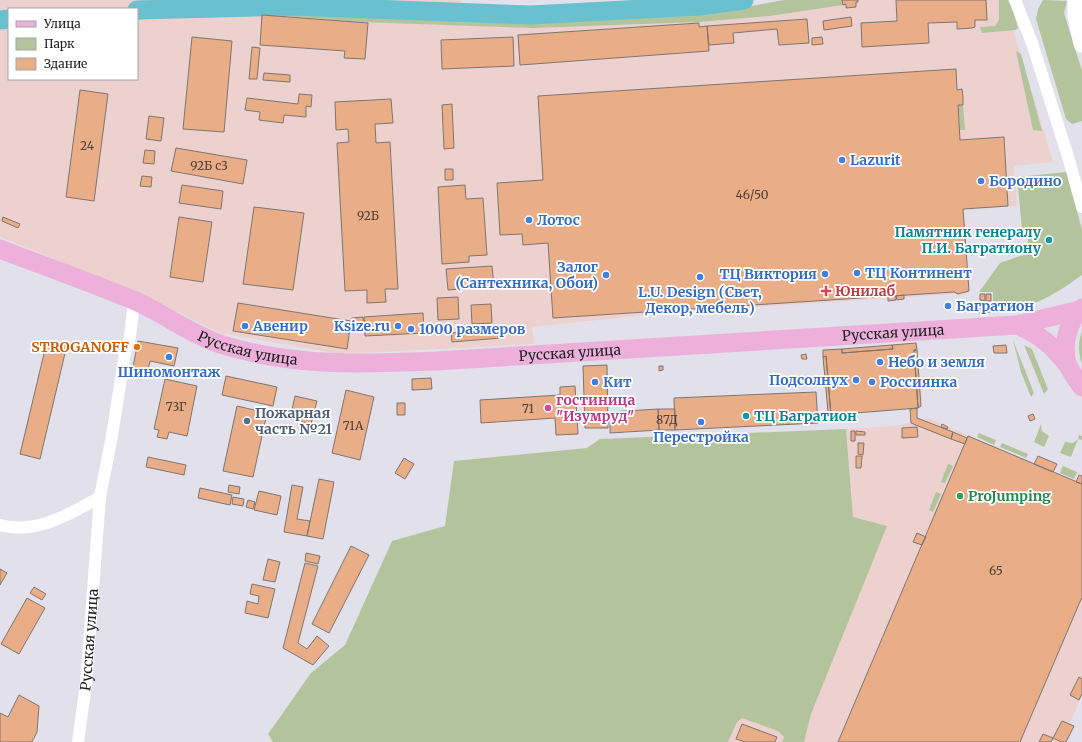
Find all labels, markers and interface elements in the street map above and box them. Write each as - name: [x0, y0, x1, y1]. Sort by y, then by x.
- legend: [8, 8, 138, 80]
- text: Улица: [43, 16, 81, 31]
- text: Парк: [44, 36, 75, 51]
- text: Здание: [44, 56, 87, 71]
- house number: 24: [80, 138, 95, 153]
- place label: Lazurit: [850, 151, 901, 169]
- marker: Lazurit: [837, 155, 847, 165]
- house number: 92Б с3: [190, 158, 228, 173]
- place label: Бородино: [989, 172, 1061, 190]
- marker: Бородино: [976, 176, 986, 186]
- house number: 46/50: [736, 187, 769, 202]
- house number: 92Б: [357, 208, 379, 223]
- place label: Лотос: [537, 211, 580, 229]
- marker: Лотос: [524, 215, 534, 225]
- place label: Памятник генералу П.И. Багратиону: [895, 223, 1042, 257]
- marker: Памятник генералу П.И. Багратиону: [1044, 235, 1054, 245]
- place label: Залог (Сантехника, Обои): [456, 258, 599, 292]
- place label: ТЦ Континент: [865, 264, 972, 282]
- place label: ТЦ Виктория: [719, 265, 817, 283]
- marker: ТЦ Континент: [852, 268, 862, 278]
- marker: ТЦ Виктория: [820, 269, 830, 279]
- marker: Залог (Сантехника, Обои): [601, 270, 611, 280]
- marker: L.U. Design (Свет, Декор, мебель): [695, 272, 705, 282]
- place label: Юнилаб: [835, 282, 895, 300]
- place label: L.U. Design (Свет, Декор, мебель): [638, 283, 762, 317]
- marker: Юнилаб: [820, 285, 832, 297]
- place label: Багратион: [956, 297, 1034, 315]
- marker: Багратион: [943, 301, 953, 311]
- place label: Авенир: [252, 317, 308, 335]
- place label: Ksize.ru: [334, 317, 390, 335]
- place label: 1000 размеров: [419, 320, 526, 338]
- street label: Русская улица: [841, 320, 945, 345]
- marker: Авенир: [240, 321, 250, 331]
- marker: Ksize.ru: [393, 321, 403, 331]
- marker: 1000 размеров: [406, 324, 416, 334]
- street label: Русская улица: [195, 327, 299, 369]
- place label: STROGANOFF: [31, 338, 129, 356]
- street label: Русская улица: [518, 341, 622, 365]
- marker: STROGANOFF: [132, 342, 142, 352]
- marker: Шиномонтаж: [164, 352, 174, 362]
- place label: Небо и земля: [888, 353, 985, 371]
- marker: Небо и земля: [875, 357, 885, 367]
- place label: Шиномонтаж: [117, 363, 221, 381]
- place label: Подсолнух: [769, 371, 848, 389]
- place label: Кит: [603, 373, 632, 391]
- place label: Россиянка: [880, 373, 958, 391]
- marker: Подсолнух: [851, 375, 861, 385]
- marker: Кит: [590, 377, 600, 387]
- marker: Россиянка: [867, 377, 877, 387]
- place label: гостиница "Изумруд": [556, 391, 635, 425]
- house number: 73Г: [166, 399, 187, 414]
- house number: 71: [522, 401, 535, 416]
- marker: гостиница "Изумруд": [543, 403, 553, 413]
- place label: Пожарная часть №21: [255, 404, 333, 438]
- place label: ТЦ Багратион: [754, 407, 857, 425]
- marker: ТЦ Багратион: [741, 411, 751, 421]
- house number: 87Д: [656, 412, 678, 427]
- marker: Пожарная часть №21: [242, 416, 252, 426]
- marker: Перестройка: [696, 417, 706, 427]
- house number: 71А: [343, 418, 364, 433]
- place label: Перестройка: [653, 428, 749, 446]
- place label: ProJumping: [968, 487, 1051, 505]
- marker: ProJumping: [955, 491, 965, 501]
- house number: 65: [989, 563, 1003, 578]
- street label: Русская улица: [76, 587, 102, 692]

